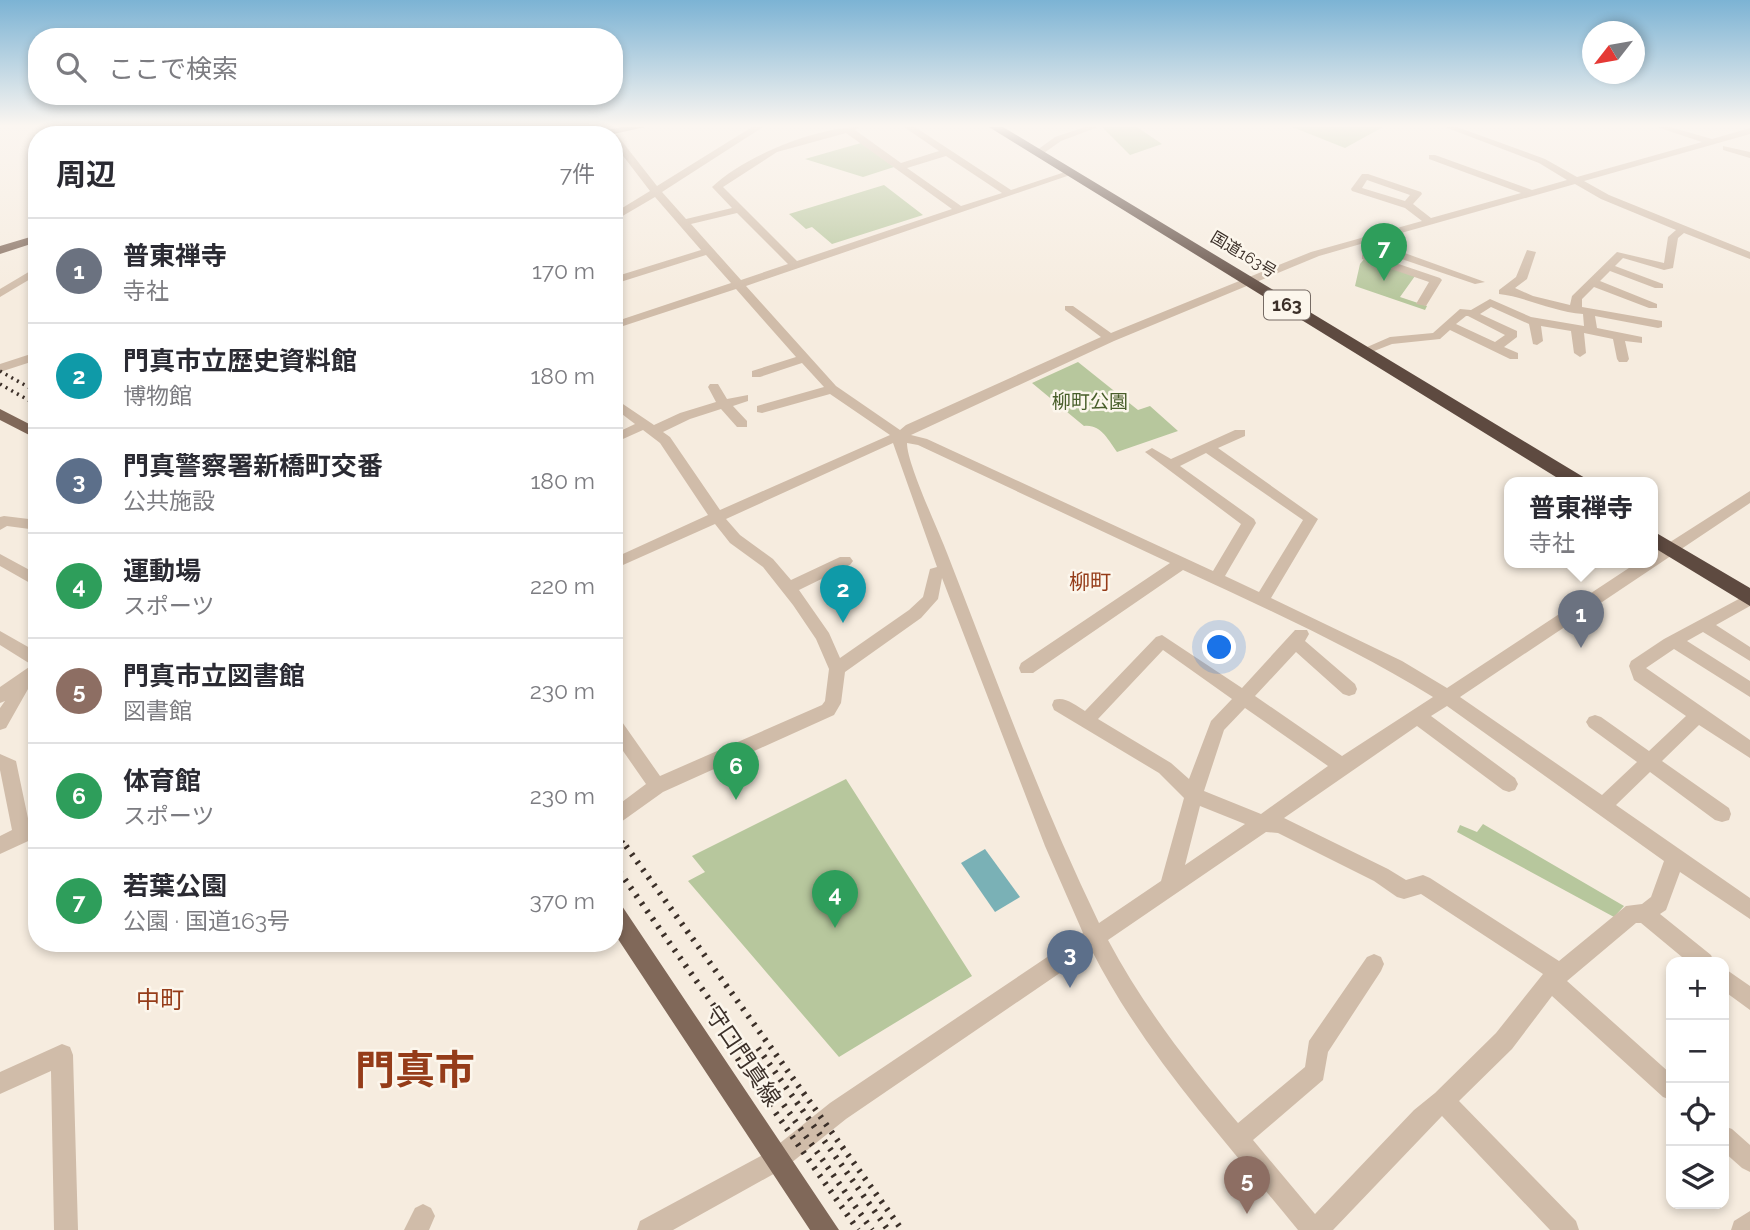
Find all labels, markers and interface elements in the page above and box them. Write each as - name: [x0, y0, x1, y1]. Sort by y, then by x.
- north arrow: [1582, 21, 1645, 84]
- search box: [28, 28, 623, 105]
- icon: search: [52, 48, 90, 86]
- text: ここで検索: [108, 54, 238, 84]
- text: 周辺: [56, 157, 116, 192]
- text: 7件: [560, 160, 595, 187]
- pin: 7: [1361, 223, 1407, 281]
- street label: 国道163号: [1208, 227, 1280, 281]
- text: 普東禅寺: [123, 241, 227, 271]
- text: 1: [73, 257, 85, 284]
- text: 170 m: [532, 257, 595, 284]
- text: 寺社: [123, 277, 169, 304]
- road number: 163: [1264, 290, 1310, 320]
- text: 門真市立歴史資料館: [123, 346, 357, 376]
- text: 2: [73, 362, 85, 389]
- text: 180 m: [530, 362, 595, 389]
- text: 博物館: [123, 382, 192, 409]
- park label: 柳町公園: [1052, 390, 1128, 412]
- text: 門真警察署新橋町交番: [123, 451, 383, 481]
- text: 3: [73, 467, 85, 494]
- text: 180 m: [530, 467, 595, 494]
- popup: [1504, 477, 1658, 568]
- text: 公共施設: [123, 487, 215, 514]
- text: 普東禅寺: [1529, 493, 1633, 523]
- text: 寺社: [1529, 529, 1575, 556]
- text: 運動場: [123, 556, 201, 586]
- pin: 2: [820, 565, 866, 623]
- district label: 柳町: [1069, 569, 1111, 594]
- text: 4: [72, 572, 86, 599]
- text: 220 m: [530, 572, 595, 599]
- pin: 1: [1558, 590, 1604, 648]
- text: スポーツ: [123, 592, 215, 619]
- your location: [1202, 630, 1236, 664]
- text: 門真市立図書館: [123, 661, 305, 691]
- text: 5: [73, 677, 85, 704]
- text: 230 m: [530, 677, 595, 704]
- text: 図書館: [123, 697, 192, 724]
- pin: 6: [713, 742, 759, 800]
- text: 体育館: [123, 766, 201, 796]
- text: 6: [72, 782, 86, 809]
- text: 230 m: [530, 782, 595, 809]
- text: スポーツ: [123, 802, 215, 829]
- pin: 4: [812, 870, 858, 928]
- text: 若葉公園: [123, 871, 227, 901]
- text: 7: [73, 887, 85, 914]
- text: 370 m: [530, 887, 595, 914]
- text: 公園 · 国道163号: [123, 907, 290, 934]
- pin: 3: [1047, 930, 1093, 988]
- map controls: [1666, 957, 1729, 1209]
- button: +: [1666, 957, 1729, 1020]
- district label: 中町: [136, 985, 184, 1014]
- street label: 守口門真線: [700, 1001, 787, 1111]
- button: −: [1666, 1020, 1729, 1083]
- district label: 門真市: [355, 1046, 475, 1093]
- button: locate: [1666, 1083, 1729, 1146]
- button: layers: [1666, 1146, 1729, 1209]
- pin: 5: [1224, 1156, 1270, 1214]

